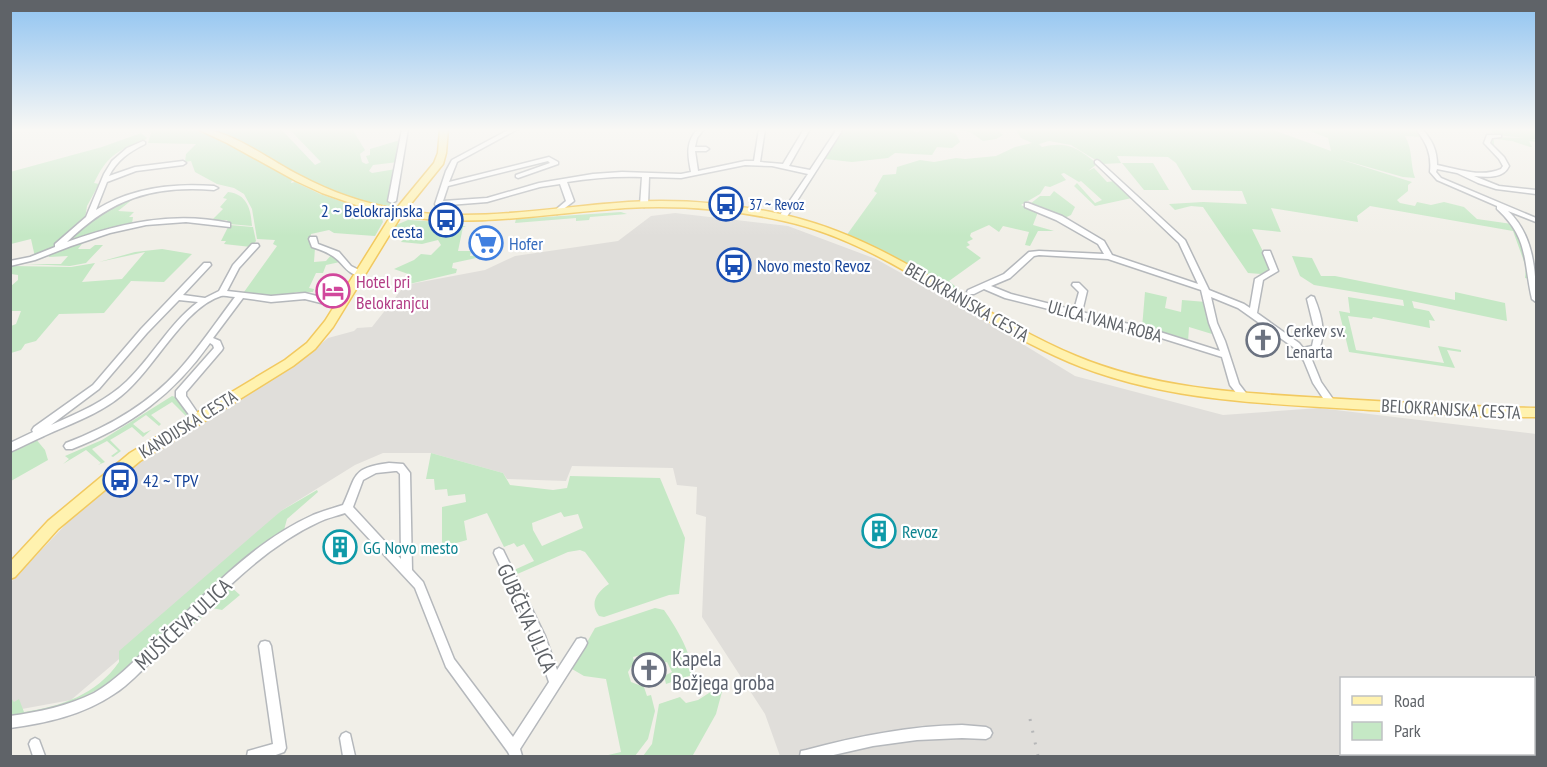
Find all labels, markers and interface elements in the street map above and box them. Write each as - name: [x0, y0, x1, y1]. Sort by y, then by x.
- bus stop icon: 37 ~ Revoz: [708, 186, 744, 222]
- place label: 37 ~ Revoz: [749, 195, 805, 214]
- place label: 2 ~ Belokrajnska cesta: [321, 199, 423, 243]
- bus stop icon: 2 ~ Belokrajnska cesta: [428, 202, 464, 238]
- supermarket icon: Hofer: [468, 225, 504, 261]
- place label: Hofer: [509, 232, 543, 255]
- bus stop icon: Novo mesto Revoz: [716, 247, 752, 283]
- place label: Novo mesto Revoz: [757, 254, 871, 277]
- street label: BELOKRANJSKA CESTA: [901, 257, 1033, 347]
- place label: Hotel pri Belokranjcu: [356, 270, 429, 314]
- hotel icon: Hotel pri Belokranjcu: [315, 273, 351, 309]
- street label: ULICA IVANA ROBA: [1045, 295, 1165, 347]
- place label: Cerkev sv. Lenarta: [1286, 319, 1346, 363]
- church icon: Cerkev sv. Lenarta: [1245, 322, 1281, 358]
- street label: KANDIJSKA CESTA: [135, 384, 242, 463]
- street label: BELOKRANJSKA CESTA: [1381, 394, 1522, 424]
- bus stop icon: 42 ~ TPV: [102, 462, 138, 498]
- place label: 42 ~ TPV: [143, 469, 199, 492]
- building icon: Revoz: [861, 513, 897, 549]
- place label: Revoz: [902, 520, 938, 543]
- building icon: GG Novo mesto: [322, 529, 358, 565]
- place label: GG Novo mesto: [363, 536, 458, 559]
- street label: GUBČEVA ULICA: [491, 560, 563, 677]
- street label: MUŠIČEVA ULICA: [129, 572, 237, 676]
- place label: Kapela Božjega groba: [672, 645, 775, 696]
- church icon: Kapela Božjega groba: [631, 652, 667, 688]
- legend: [1340, 677, 1535, 755]
- text: Road: [1394, 689, 1425, 712]
- text: Park: [1394, 719, 1421, 742]

